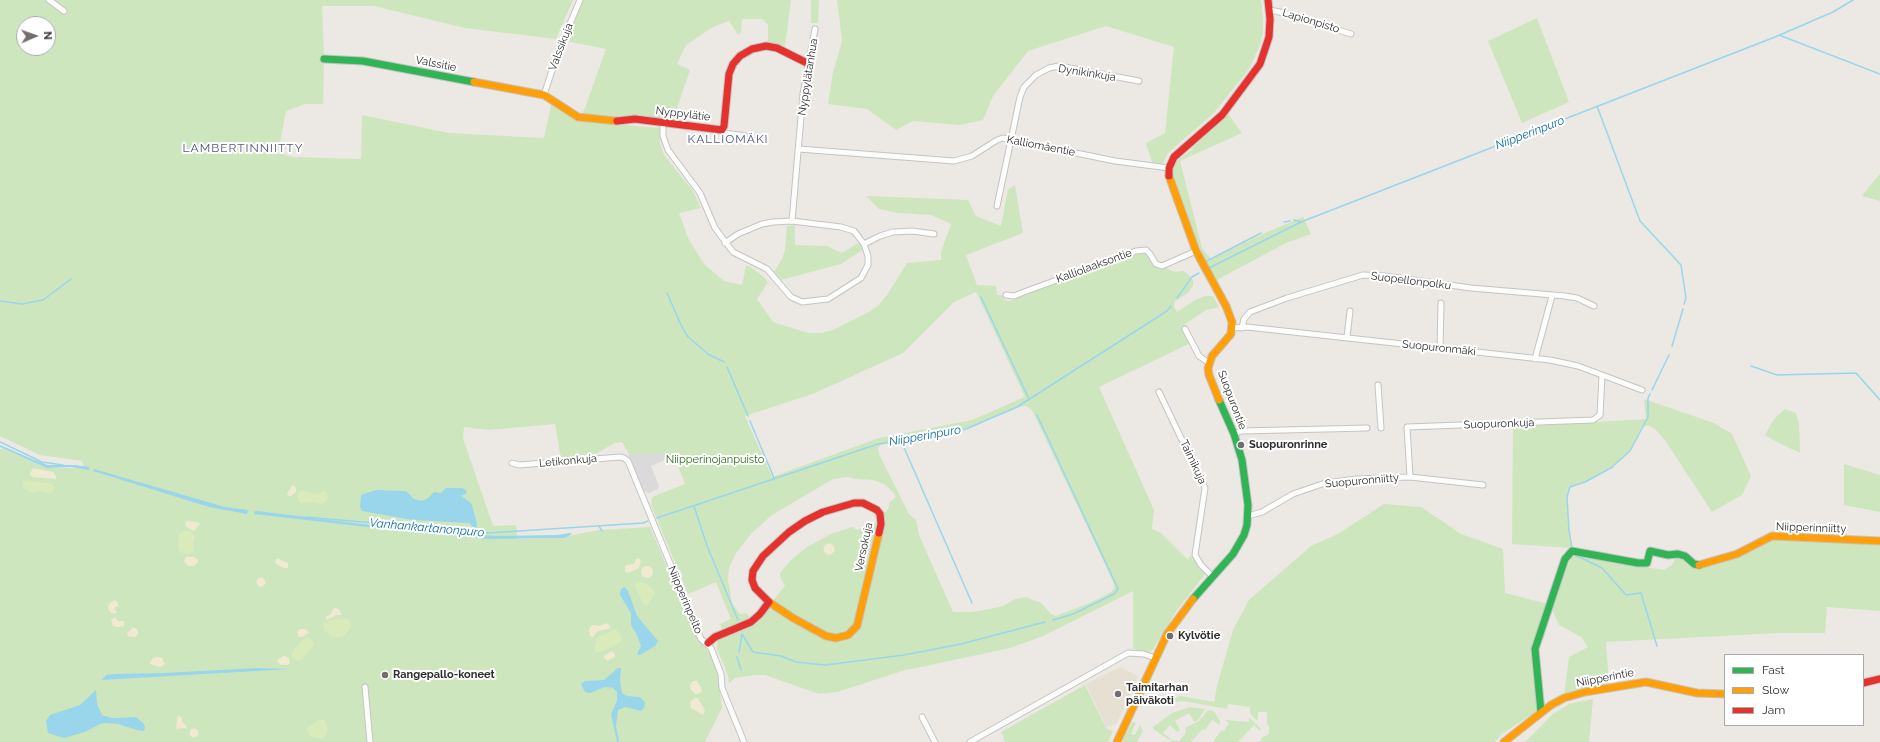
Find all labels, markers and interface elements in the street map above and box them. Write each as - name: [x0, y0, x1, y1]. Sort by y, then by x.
- street label: Lapionpisto: [1281, 6, 1341, 36]
- north arrow: [16, 16, 56, 56]
- street label: Valssikuja: [546, 21, 576, 73]
- text: N: [41, 31, 54, 40]
- street label: Nyppylätanhua: [795, 38, 821, 116]
- street label: Valssitie: [414, 54, 458, 74]
- street label: Dynikinkuja: [1057, 62, 1117, 84]
- street label: Nyppylätie: [655, 104, 711, 124]
- water label: Niipperinpuro: [1493, 113, 1567, 153]
- district label: KALLIOMÄKI: [687, 132, 769, 146]
- street label: Kalliomäentie: [1006, 133, 1076, 159]
- district label: LAMBERTINNIITTY: [183, 141, 303, 155]
- street label: Kalliolaaksontie: [1054, 246, 1134, 286]
- street label: Suopellonpolku: [1370, 270, 1452, 292]
- street label: Suopuronmäki: [1401, 338, 1477, 358]
- street label: Suopurontie: [1215, 369, 1249, 431]
- street label: Suopuronkuja: [1464, 416, 1534, 432]
- water label: Niipperinpuro: [888, 423, 962, 449]
- street label: Taimikuja: [1177, 438, 1209, 486]
- place label: Suopuronrinne: [1249, 438, 1327, 452]
- marker: Suopuronrinne: [1236, 440, 1246, 450]
- street label: Letikonkuja: [538, 452, 598, 470]
- park label: Niipperinojanpuisto: [666, 453, 764, 467]
- street label: Suopuronniitty: [1324, 471, 1400, 491]
- water label: Vanhankartanonpuro: [369, 516, 485, 540]
- street label: Niipperinniitty: [1776, 520, 1846, 536]
- street label: Versokuja: [852, 521, 876, 573]
- street label: Niipperinpelto: [665, 564, 705, 636]
- place label: Kylvötie: [1178, 629, 1220, 643]
- marker: Kylvötie: [1165, 631, 1175, 641]
- legend: [1724, 654, 1864, 726]
- text: Fast: [1762, 663, 1785, 677]
- street label: Niipperintie: [1575, 666, 1635, 690]
- place label: Rangepallo-koneet: [393, 668, 495, 682]
- marker: Rangepallo-koneet: [380, 670, 390, 680]
- place label: Taimitarhan päiväkoti: [1126, 681, 1188, 707]
- text: Slow: [1762, 683, 1789, 697]
- marker: Taimitarhan päiväkoti: [1113, 689, 1123, 699]
- text: Jam: [1762, 703, 1785, 717]

